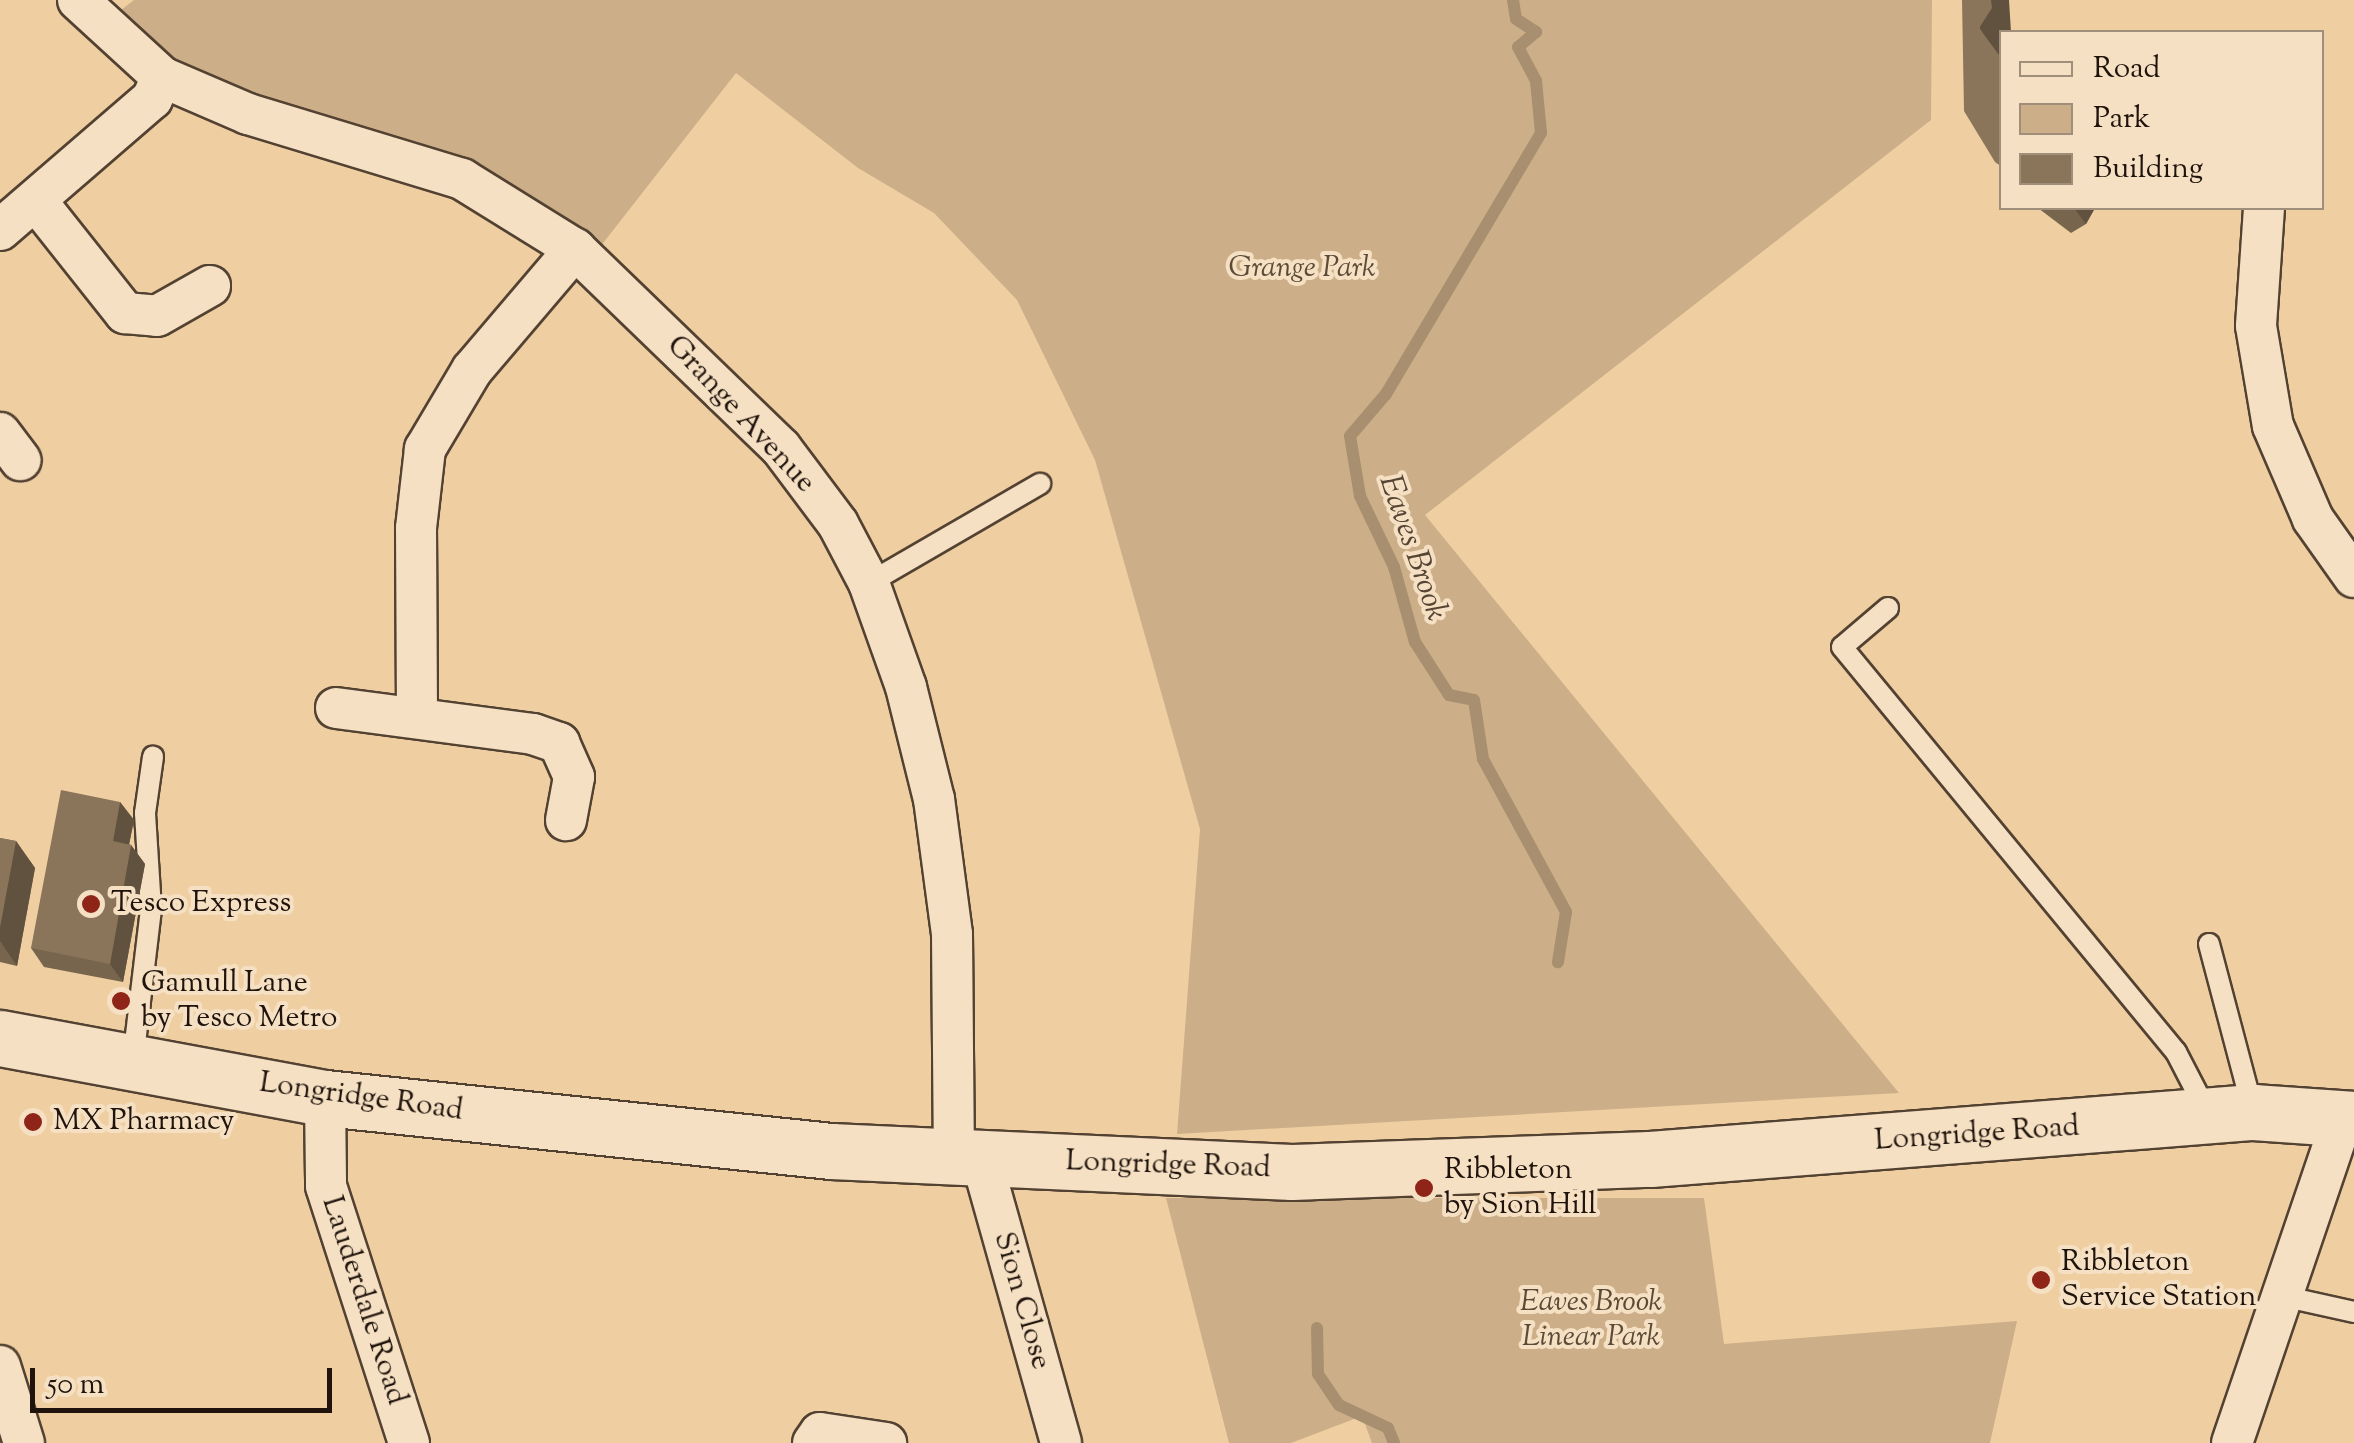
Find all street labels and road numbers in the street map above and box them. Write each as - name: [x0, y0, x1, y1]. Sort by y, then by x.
- street label: Grange Avenue: [658, 329, 822, 501]
- street label: Longridge Road: [257, 1066, 465, 1130]
- street label: Longridge Road: [1873, 1110, 2081, 1160]
- street label: Longridge Road: [1065, 1144, 1271, 1188]
- street label: Lauderdale Road: [312, 1192, 414, 1410]
- street label: Sion Close: [984, 1228, 1058, 1374]

